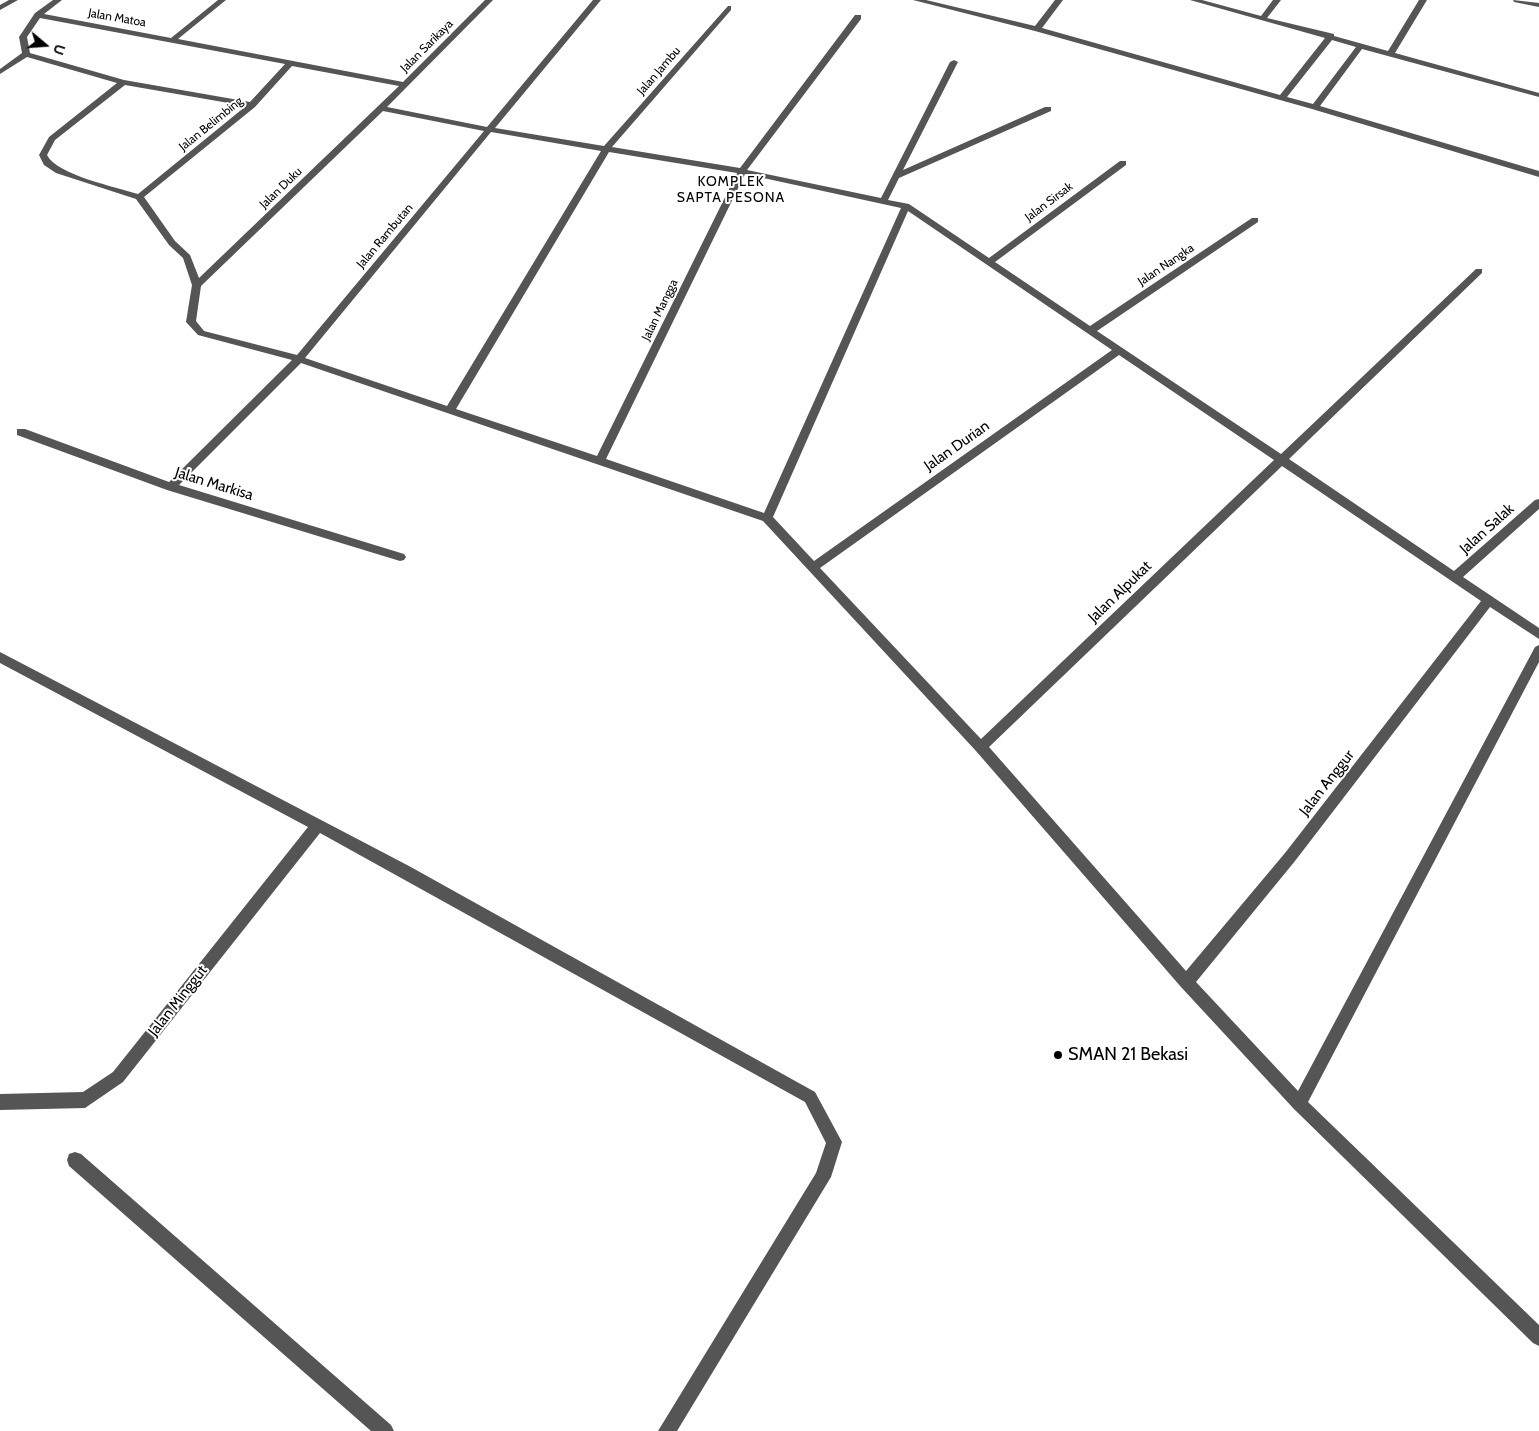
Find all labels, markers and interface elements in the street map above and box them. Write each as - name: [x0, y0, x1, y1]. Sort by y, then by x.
- street label: Jalan Matoa: [87, 6, 147, 30]
- street label: Jalan Sarikaya: [398, 17, 456, 75]
- north arrow: [20, 20, 70, 70]
- text: U: [49, 42, 69, 57]
- street label: Jalan Jambu: [634, 44, 684, 98]
- street label: Jalan Belimbing: [176, 94, 246, 154]
- street label: Jalan Duku: [257, 164, 305, 212]
- district label: KOMPLEK SAPTA PESONA: [675, 174, 787, 206]
- street label: Jalan Sirsak: [1022, 179, 1076, 225]
- street label: Jalan Rambutan: [354, 201, 416, 271]
- street label: Jalan Nangka: [1135, 241, 1197, 289]
- street label: Jalan Mangga: [639, 277, 681, 343]
- street label: Jalan Durian: [921, 417, 993, 475]
- street label: Jalan Markisa: [173, 464, 255, 504]
- street label: Jalan Salak: [1456, 500, 1518, 558]
- street label: Jalan Alpukat: [1085, 557, 1155, 627]
- street label: Jalan Anggur: [1296, 747, 1358, 819]
- street label: Jalan Minggut: [145, 962, 211, 1040]
- place label: SMAN 21 Bekasi: [1068, 1044, 1188, 1066]
- marker: SMAN 21 Bekasi: [1052, 1049, 1064, 1061]

